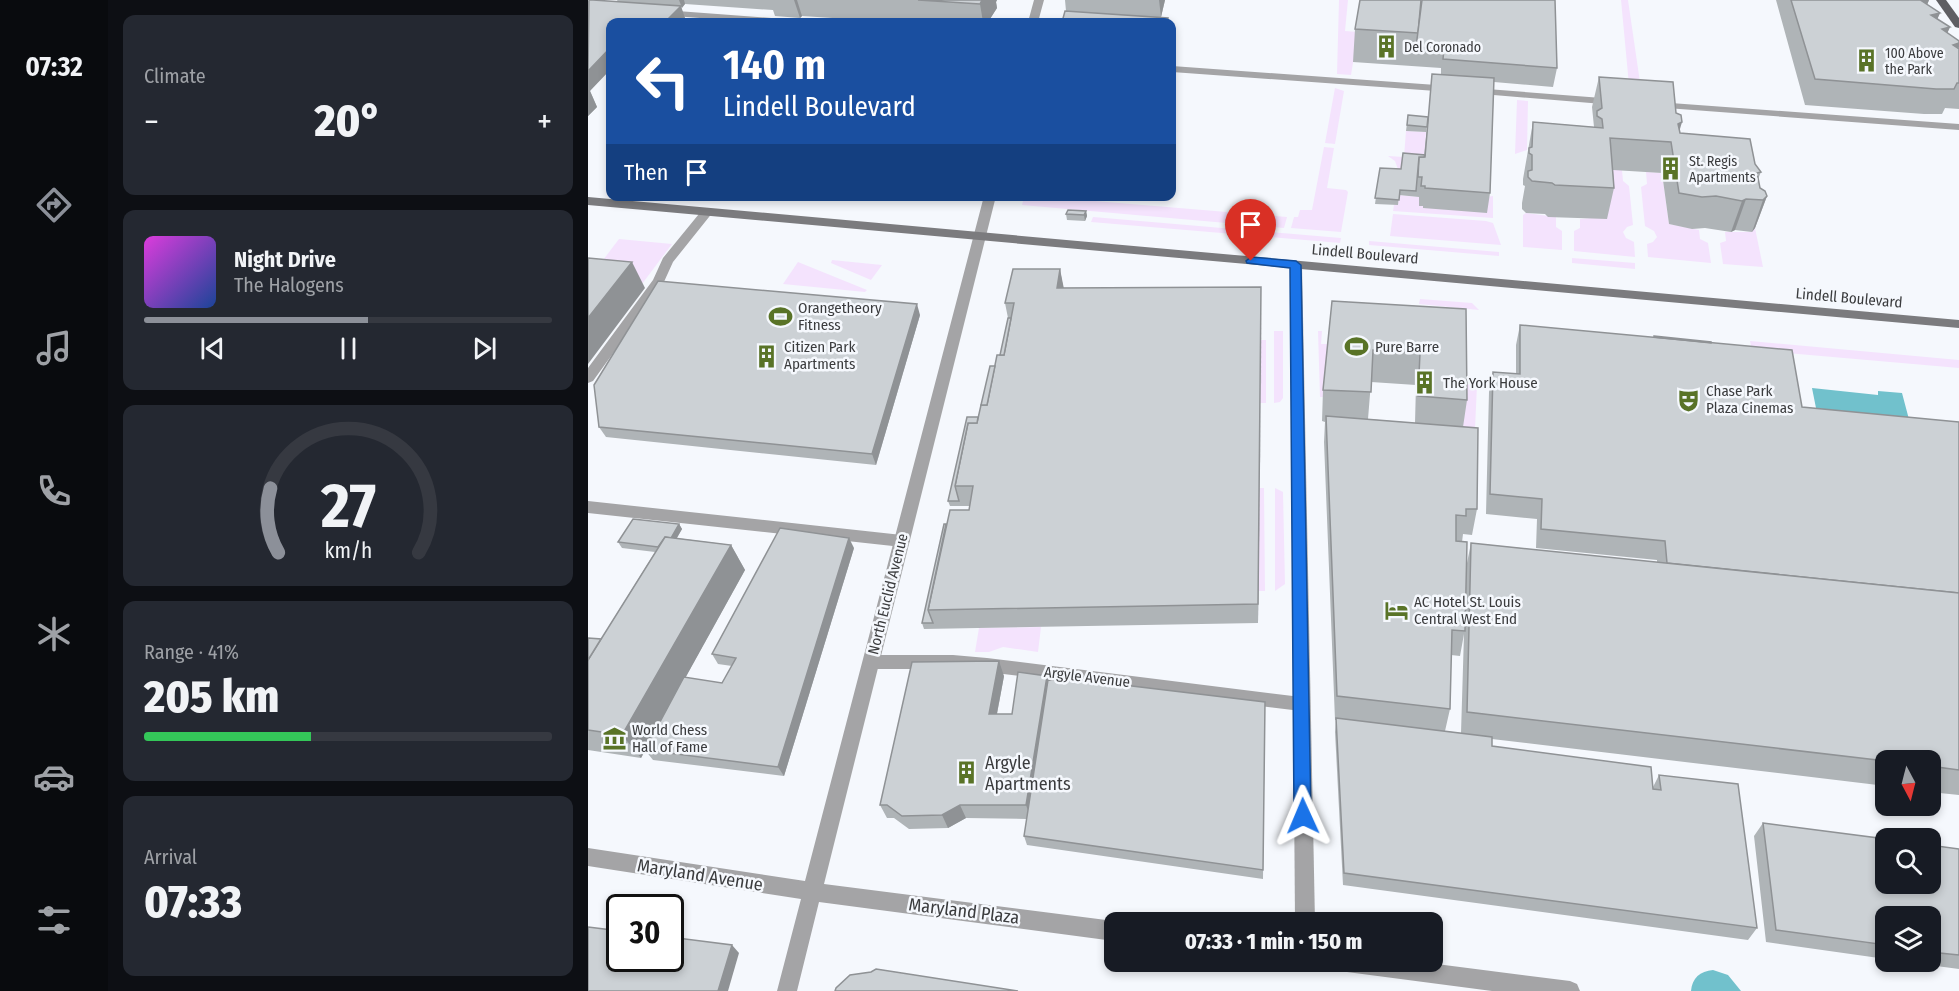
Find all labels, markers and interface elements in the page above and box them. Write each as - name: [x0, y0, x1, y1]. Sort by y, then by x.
- building icon: Del Coronado: [1373, 34, 1399, 60]
- place label: Del Coronado: [1404, 39, 1481, 56]
- text: 140 m: [723, 40, 826, 90]
- icon: left: [624, 42, 702, 120]
- place label: 100 Above the Park: [1885, 45, 1944, 78]
- building icon: 100 Above the Park: [1854, 48, 1880, 74]
- text: 07:32: [25, 51, 83, 83]
- text: Climate: [144, 64, 206, 88]
- text: Lindell Boulevard: [723, 91, 916, 123]
- text: 20°: [314, 94, 381, 148]
- text: −: [144, 102, 159, 142]
- text: +: [537, 102, 552, 142]
- place label: St. Regis Apartments: [1689, 153, 1756, 186]
- icon: arrive: [680, 156, 713, 189]
- building icon: St. Regis Apartments: [1658, 156, 1684, 182]
- text: Then: [624, 159, 668, 186]
- icon: directions: [33, 184, 75, 226]
- pin: [1225, 199, 1276, 261]
- icon: arrive: [1234, 208, 1267, 241]
- street label: Lindell Boulevard: [1311, 240, 1419, 268]
- text: Night Drive: [234, 246, 336, 273]
- text: The Halogens: [234, 273, 344, 297]
- street label: Lindell Boulevard: [1795, 284, 1903, 312]
- place label: Orangetheory Fitness: [798, 299, 882, 334]
- sports icon: Orangetheory Fitness: [767, 304, 793, 330]
- icon: music: [33, 327, 75, 369]
- icon: previous: [196, 332, 229, 365]
- icon: pause: [332, 332, 365, 365]
- icon: next: [468, 332, 501, 365]
- sports icon: Pure Barre: [1344, 334, 1370, 360]
- place label: Citizen Park Apartments: [784, 338, 855, 373]
- place label: Pure Barre: [1375, 338, 1439, 356]
- building icon: Citizen Park Apartments: [753, 343, 779, 369]
- building icon: The York House: [1412, 370, 1438, 396]
- place label: The York House: [1443, 374, 1538, 392]
- place label: Chase Park Plaza Cinemas: [1706, 382, 1793, 417]
- theatre icon: Chase Park Plaza Cinemas: [1675, 387, 1701, 413]
- text: 27: [319, 469, 376, 544]
- icon: phone: [33, 470, 75, 512]
- street label: North Euclid Avenue: [864, 532, 912, 656]
- text: km/h: [324, 538, 372, 564]
- place label: AC Hotel St. Louis Central West End: [1414, 593, 1521, 628]
- hotel icon: AC Hotel St. Louis Central West End: [1383, 598, 1409, 624]
- icon: climate: [33, 613, 75, 655]
- text: Range · 41%: [144, 640, 239, 664]
- street label: Argyle Avenue: [1043, 663, 1131, 691]
- text: 205 km: [144, 670, 279, 724]
- place label: World Chess Hall of Fame: [632, 721, 708, 756]
- museum icon: World Chess Hall of Fame: [601, 726, 627, 752]
- north arrow: [1875, 750, 1941, 816]
- map controls: [1875, 750, 1941, 972]
- place label: Argyle Apartments: [985, 752, 1071, 795]
- icon: car: [33, 756, 75, 798]
- building icon: Argyle Apartments: [954, 760, 980, 786]
- position arrow: [1271, 784, 1335, 848]
- button: search: [1875, 828, 1941, 894]
- text: Arrival: [144, 845, 197, 869]
- street label: Maryland Avenue: [636, 854, 764, 896]
- text: 07:33: [144, 875, 242, 929]
- street label: Maryland Plaza: [907, 893, 1021, 929]
- speed limit sign: 30: [606, 894, 684, 972]
- icon: filters: [33, 899, 75, 941]
- button: layers: [1875, 906, 1941, 972]
- text: 07:33 · 1 min · 150 m: [1185, 928, 1362, 955]

